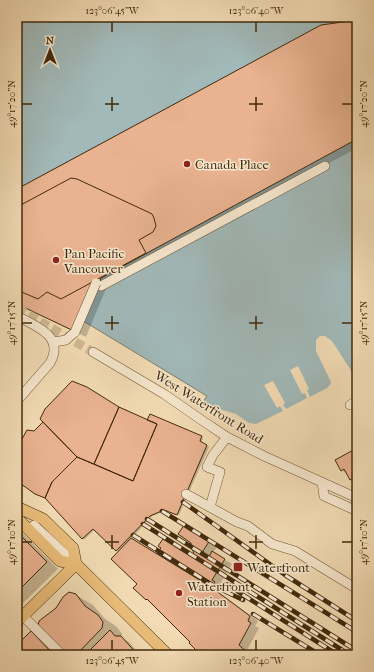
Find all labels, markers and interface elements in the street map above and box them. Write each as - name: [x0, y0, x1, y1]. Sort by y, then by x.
- text: 123°06'45"W: [85, 5, 140, 17]
- text: 123°06'40"W: [229, 5, 285, 17]
- north arrow: [30, 30, 70, 70]
- text: N: [46, 34, 55, 47]
- text: 49°17'20"N: [6, 80, 18, 128]
- text: 49°17'20"N: [358, 80, 370, 128]
- place label: Canada Place: [195, 157, 269, 172]
- marker: Canada Place: [182, 159, 192, 169]
- place label: Pan Pacific Vancouver: [63, 246, 125, 276]
- marker: Pan Pacific Vancouver: [51, 255, 61, 265]
- text: 49°17'15"N: [6, 300, 18, 345]
- text: 49°17'15"N: [358, 300, 370, 345]
- street label: West Waterfront Road: [151, 367, 267, 447]
- text: 49°17'10"N: [6, 519, 18, 565]
- text: 49°17'10"N: [358, 519, 370, 565]
- place label: Waterfront: [246, 560, 310, 575]
- marker: Waterfront: [232, 561, 244, 573]
- place label: Waterfront Station: [186, 579, 250, 609]
- marker: Waterfront Station: [174, 588, 184, 598]
- text: 123°06'45"W: [85, 655, 140, 667]
- text: 123°06'40"W: [229, 655, 285, 667]

